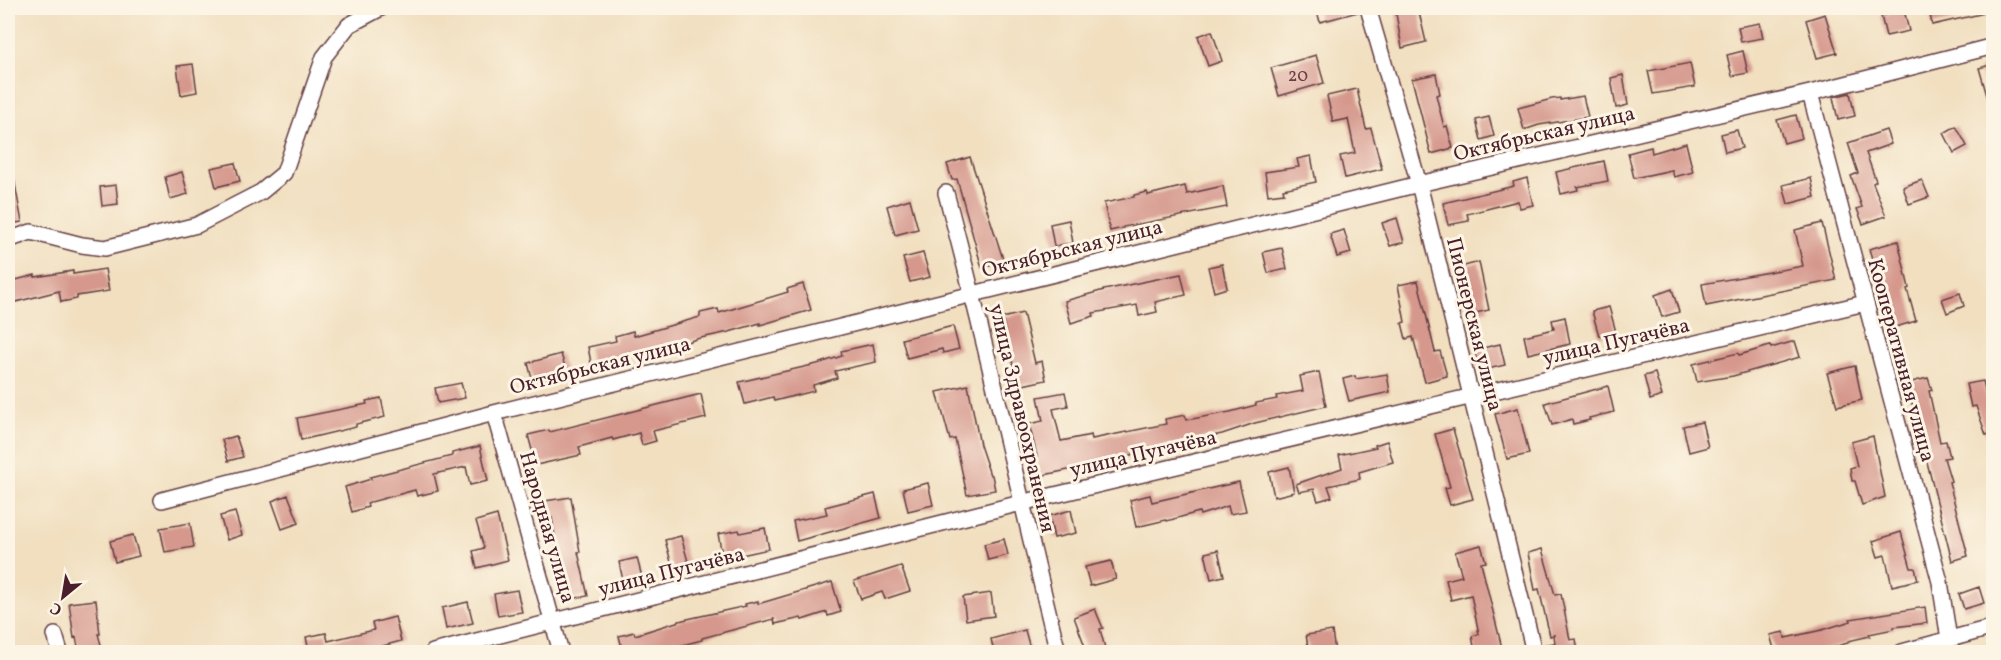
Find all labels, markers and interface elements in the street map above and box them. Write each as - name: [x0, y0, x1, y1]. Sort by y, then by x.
- house number: 20: [1288, 64, 1308, 89]
- street label: Октябрьская улица: [1451, 99, 1638, 169]
- street label: Октябрьская улица: [979, 213, 1166, 286]
- street label: Пионерская улица: [1438, 234, 1509, 414]
- street label: Кооперативная улица: [1859, 255, 1942, 465]
- street label: улица Здравоохранения: [981, 301, 1062, 536]
- street label: улица Пугачёва: [1540, 311, 1693, 373]
- street label: Октябрьская улица: [507, 330, 694, 403]
- street label: улица Пугачёва: [1067, 423, 1220, 485]
- street label: Народная улица: [511, 448, 582, 607]
- street label: улица Пугачёва: [595, 540, 748, 605]
- north arrow: [33, 567, 93, 627]
- text: С: [47, 596, 66, 620]

